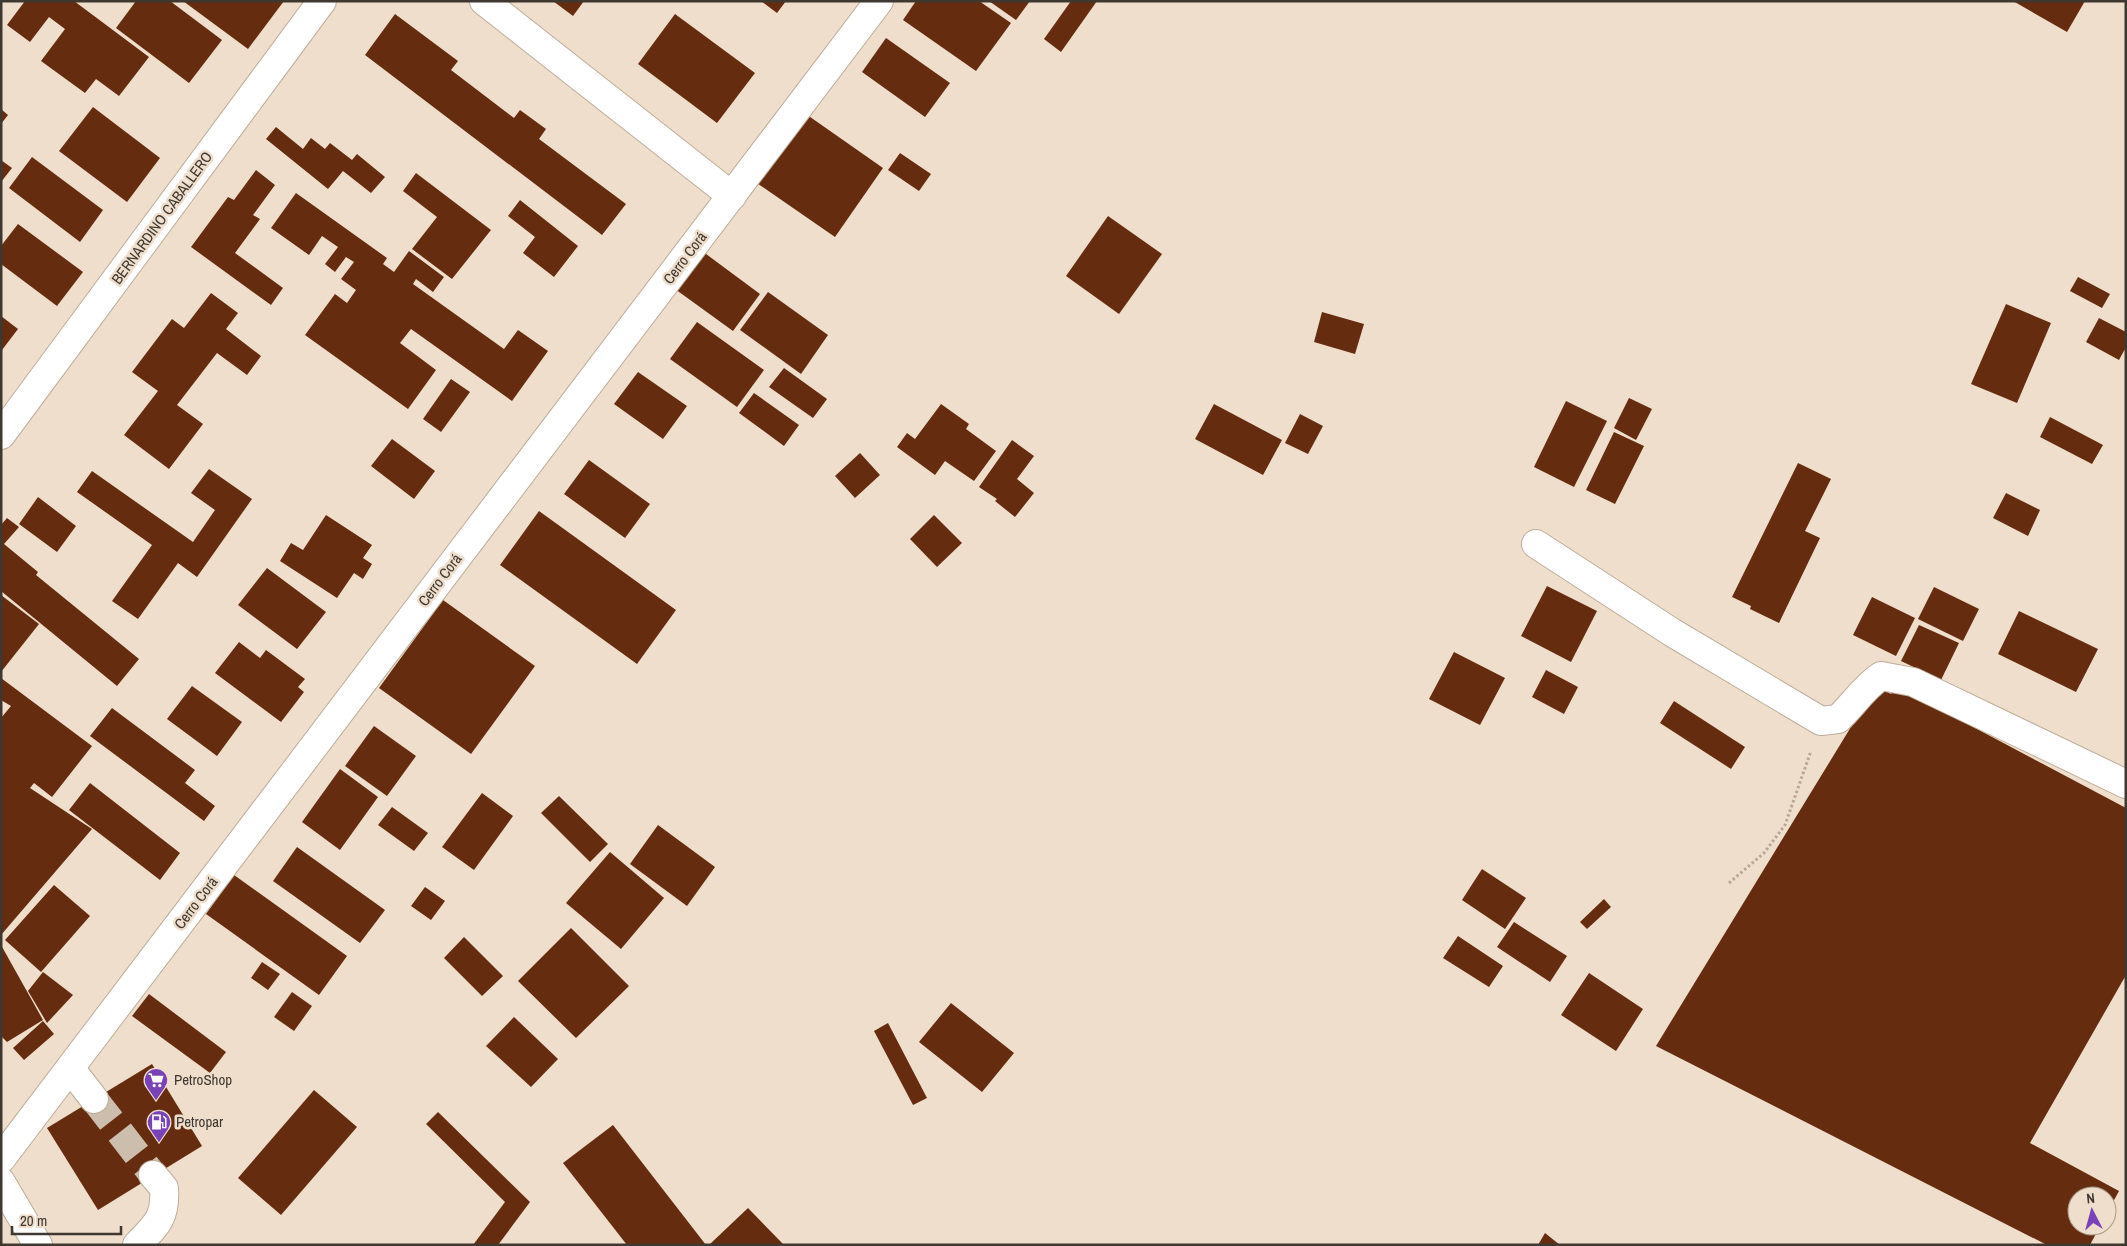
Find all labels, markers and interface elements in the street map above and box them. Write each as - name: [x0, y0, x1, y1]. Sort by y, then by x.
- street label: BERNARDINO CABALLERO: [106, 147, 217, 288]
- street label: Cerro Corá: [658, 227, 711, 288]
- street label: Cerro Corá: [413, 549, 466, 610]
- street label: Cerro Corá: [169, 872, 222, 933]
- supermarket icon: PetroShop: [143, 1067, 169, 1101]
- place label: PetroShop: [174, 1069, 232, 1090]
- fuel station icon: Petropar: [146, 1109, 172, 1143]
- place label: Petropar: [176, 1111, 223, 1132]
- north arrow: [2067, 1186, 2117, 1236]
- text: N: [2086, 1189, 2096, 1207]
- scale bar: [12, 1204, 121, 1236]
- text: 20 m: [20, 1210, 47, 1231]

